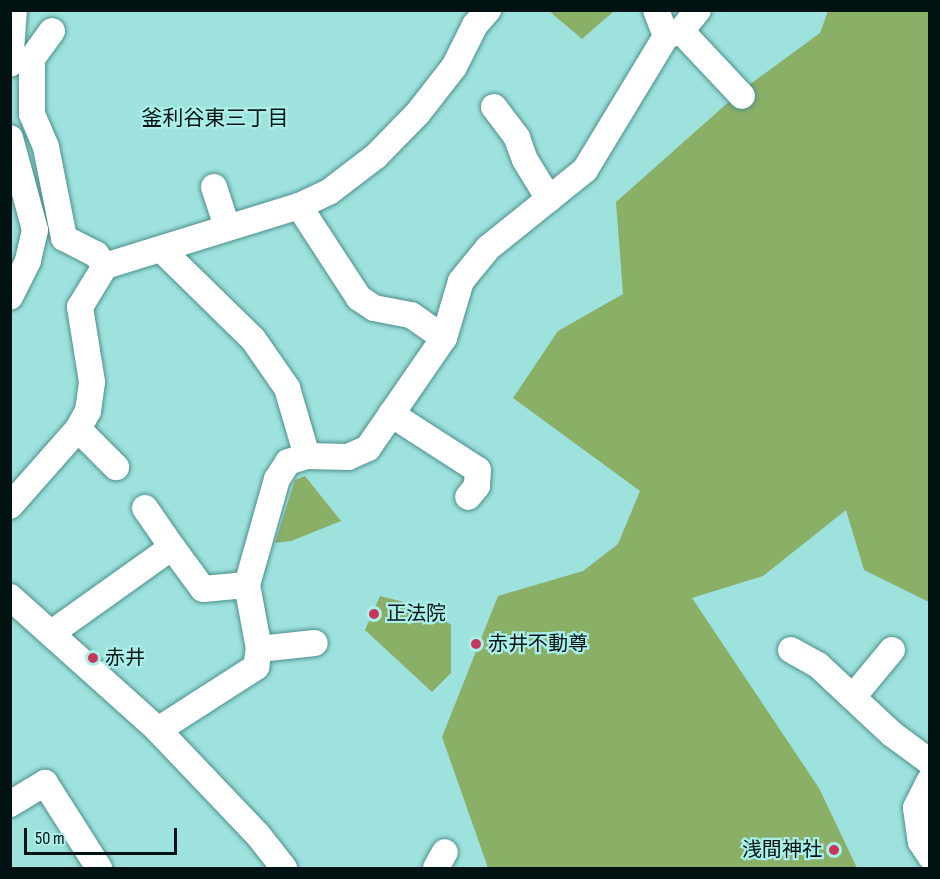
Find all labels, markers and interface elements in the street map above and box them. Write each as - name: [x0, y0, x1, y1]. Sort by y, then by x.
- district label: 釜利谷東三丁目: [142, 106, 288, 132]
- place label: 正法院: [386, 602, 446, 626]
- marker: 正法院: [367, 607, 381, 621]
- place label: 赤井不動尊: [488, 632, 588, 656]
- marker: 赤井不動尊: [469, 637, 483, 651]
- place label: 赤井: [105, 646, 145, 670]
- marker: 赤井: [86, 651, 100, 665]
- scale bar: [27, 816, 180, 854]
- text: 50 m: [35, 828, 65, 849]
- place label: 浅間神社: [742, 838, 822, 862]
- marker: 浅間神社: [827, 843, 841, 857]

